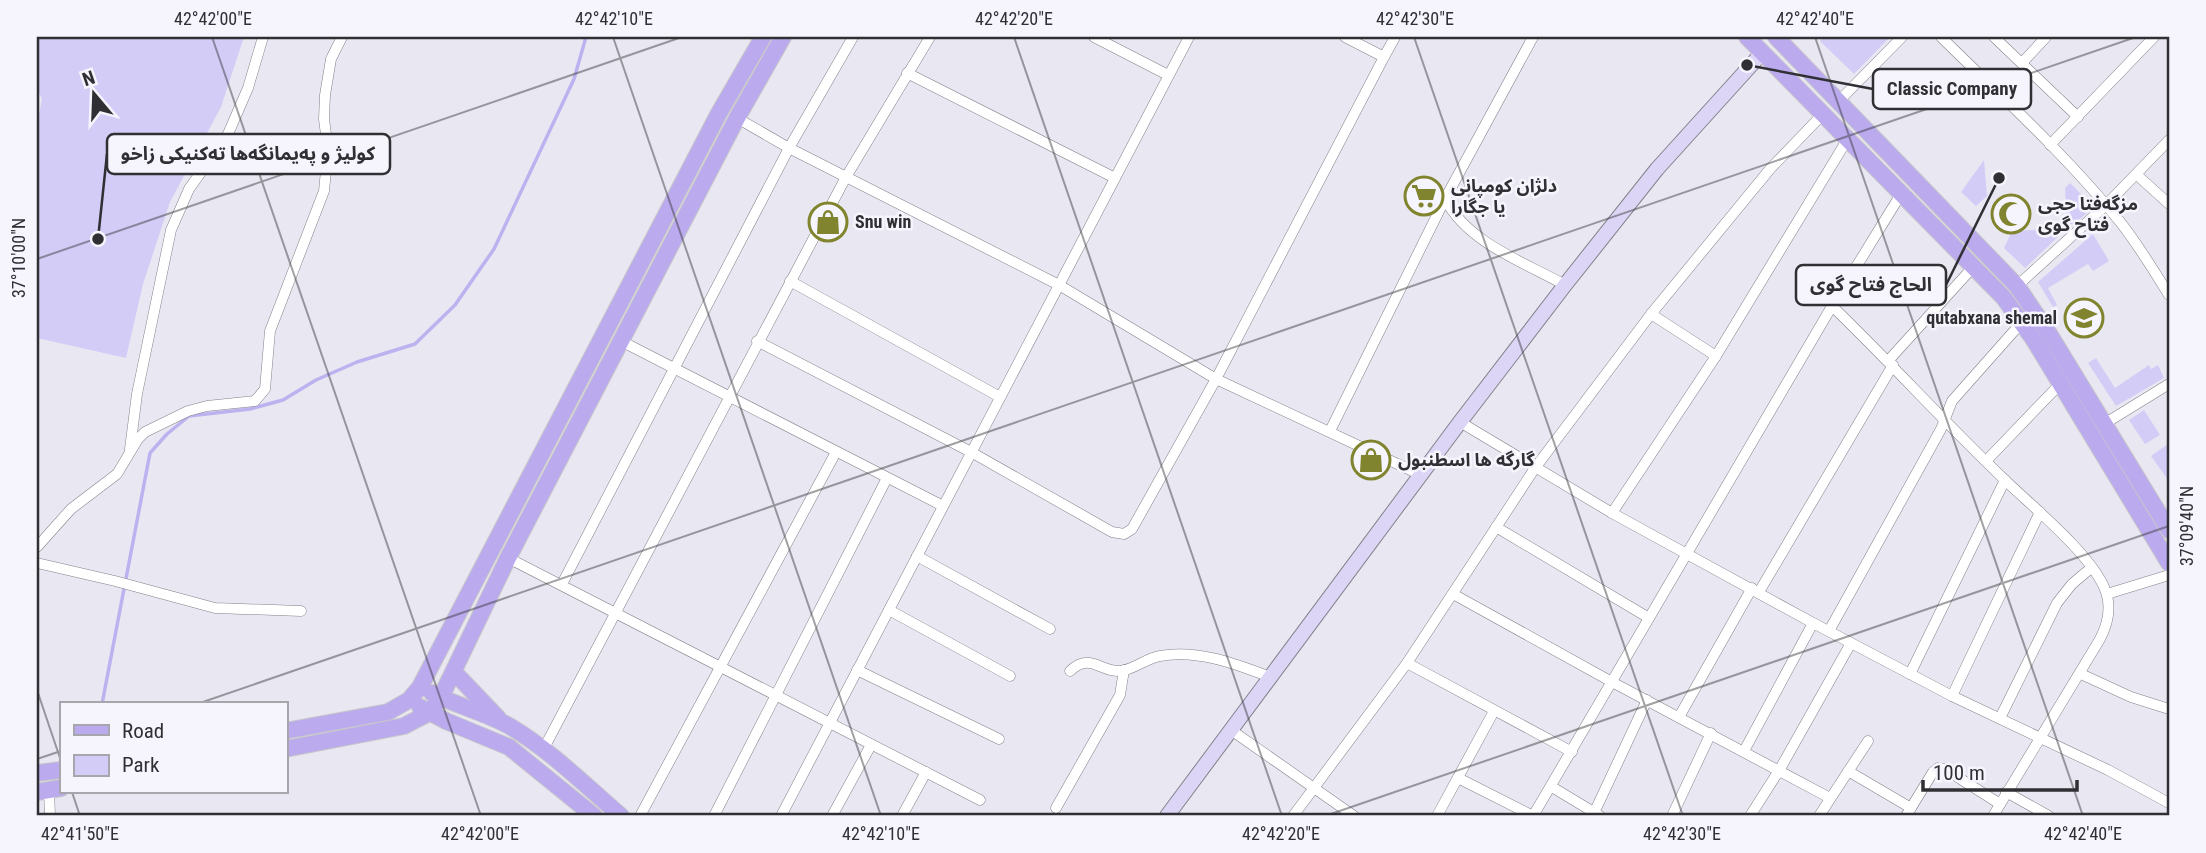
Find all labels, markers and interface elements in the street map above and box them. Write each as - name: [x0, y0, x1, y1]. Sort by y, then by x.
- text: 42°42'00"E: [174, 8, 252, 29]
- text: 42°42'10"E: [575, 8, 653, 29]
- text: 42°42'20"E: [975, 8, 1053, 29]
- text: 42°42'30"E: [1376, 8, 1454, 29]
- text: 42°42'40"E: [1776, 8, 1854, 29]
- north arrow: [60, 60, 130, 130]
- text: N: [79, 66, 98, 91]
- callout: Classic Company: [1873, 69, 2031, 109]
- text: Classic Company: [1887, 77, 2018, 100]
- callout: كوليژ و په‌يمانگه‌ها ته‌كنيكى زاخو: [107, 134, 390, 174]
- text: كوليژ و په‌يمانگه‌ها ته‌كنيكى زاخو: [121, 142, 376, 166]
- supermarket icon: دلژان کومپانی یا جگارا: [1403, 175, 1445, 217]
- place label: دلژان کومپانی یا جگارا: [1451, 175, 1557, 218]
- mosque icon: مزگەفتا حجی فتاح گوی: [1990, 193, 2032, 235]
- place label: مزگەفتا حجی فتاح گوی: [2038, 193, 2138, 238]
- shop icon: Snu win: [807, 201, 849, 243]
- place label: Snu win: [855, 211, 911, 232]
- text: 37°10'00"N: [8, 218, 29, 298]
- callout: الحاج فتاح گوی: [1796, 265, 1946, 305]
- text: الحاج فتاح گوی: [1810, 273, 1932, 298]
- school or university icon: qutabxana shemal: [2063, 297, 2105, 339]
- place label: qutabxana shemal: [1926, 307, 2057, 328]
- shop icon: گارگه ها اسطنبول: [1350, 439, 1392, 481]
- place label: گارگه ها اسطنبول: [1398, 449, 1535, 471]
- text: 37°09'40"N: [2176, 486, 2197, 566]
- legend: [60, 702, 287, 794]
- text: Road: [122, 719, 164, 743]
- scale bar: [1923, 748, 2076, 792]
- text: Park: [122, 753, 160, 777]
- text: 100 m: [1933, 761, 1985, 785]
- text: 42°41'50"E: [41, 823, 119, 844]
- text: 42°42'00"E: [441, 823, 519, 844]
- text: 42°42'10"E: [842, 823, 920, 844]
- text: 42°42'20"E: [1242, 823, 1320, 844]
- text: 42°42'30"E: [1643, 823, 1721, 844]
- text: 42°42'40"E: [2044, 823, 2122, 844]

